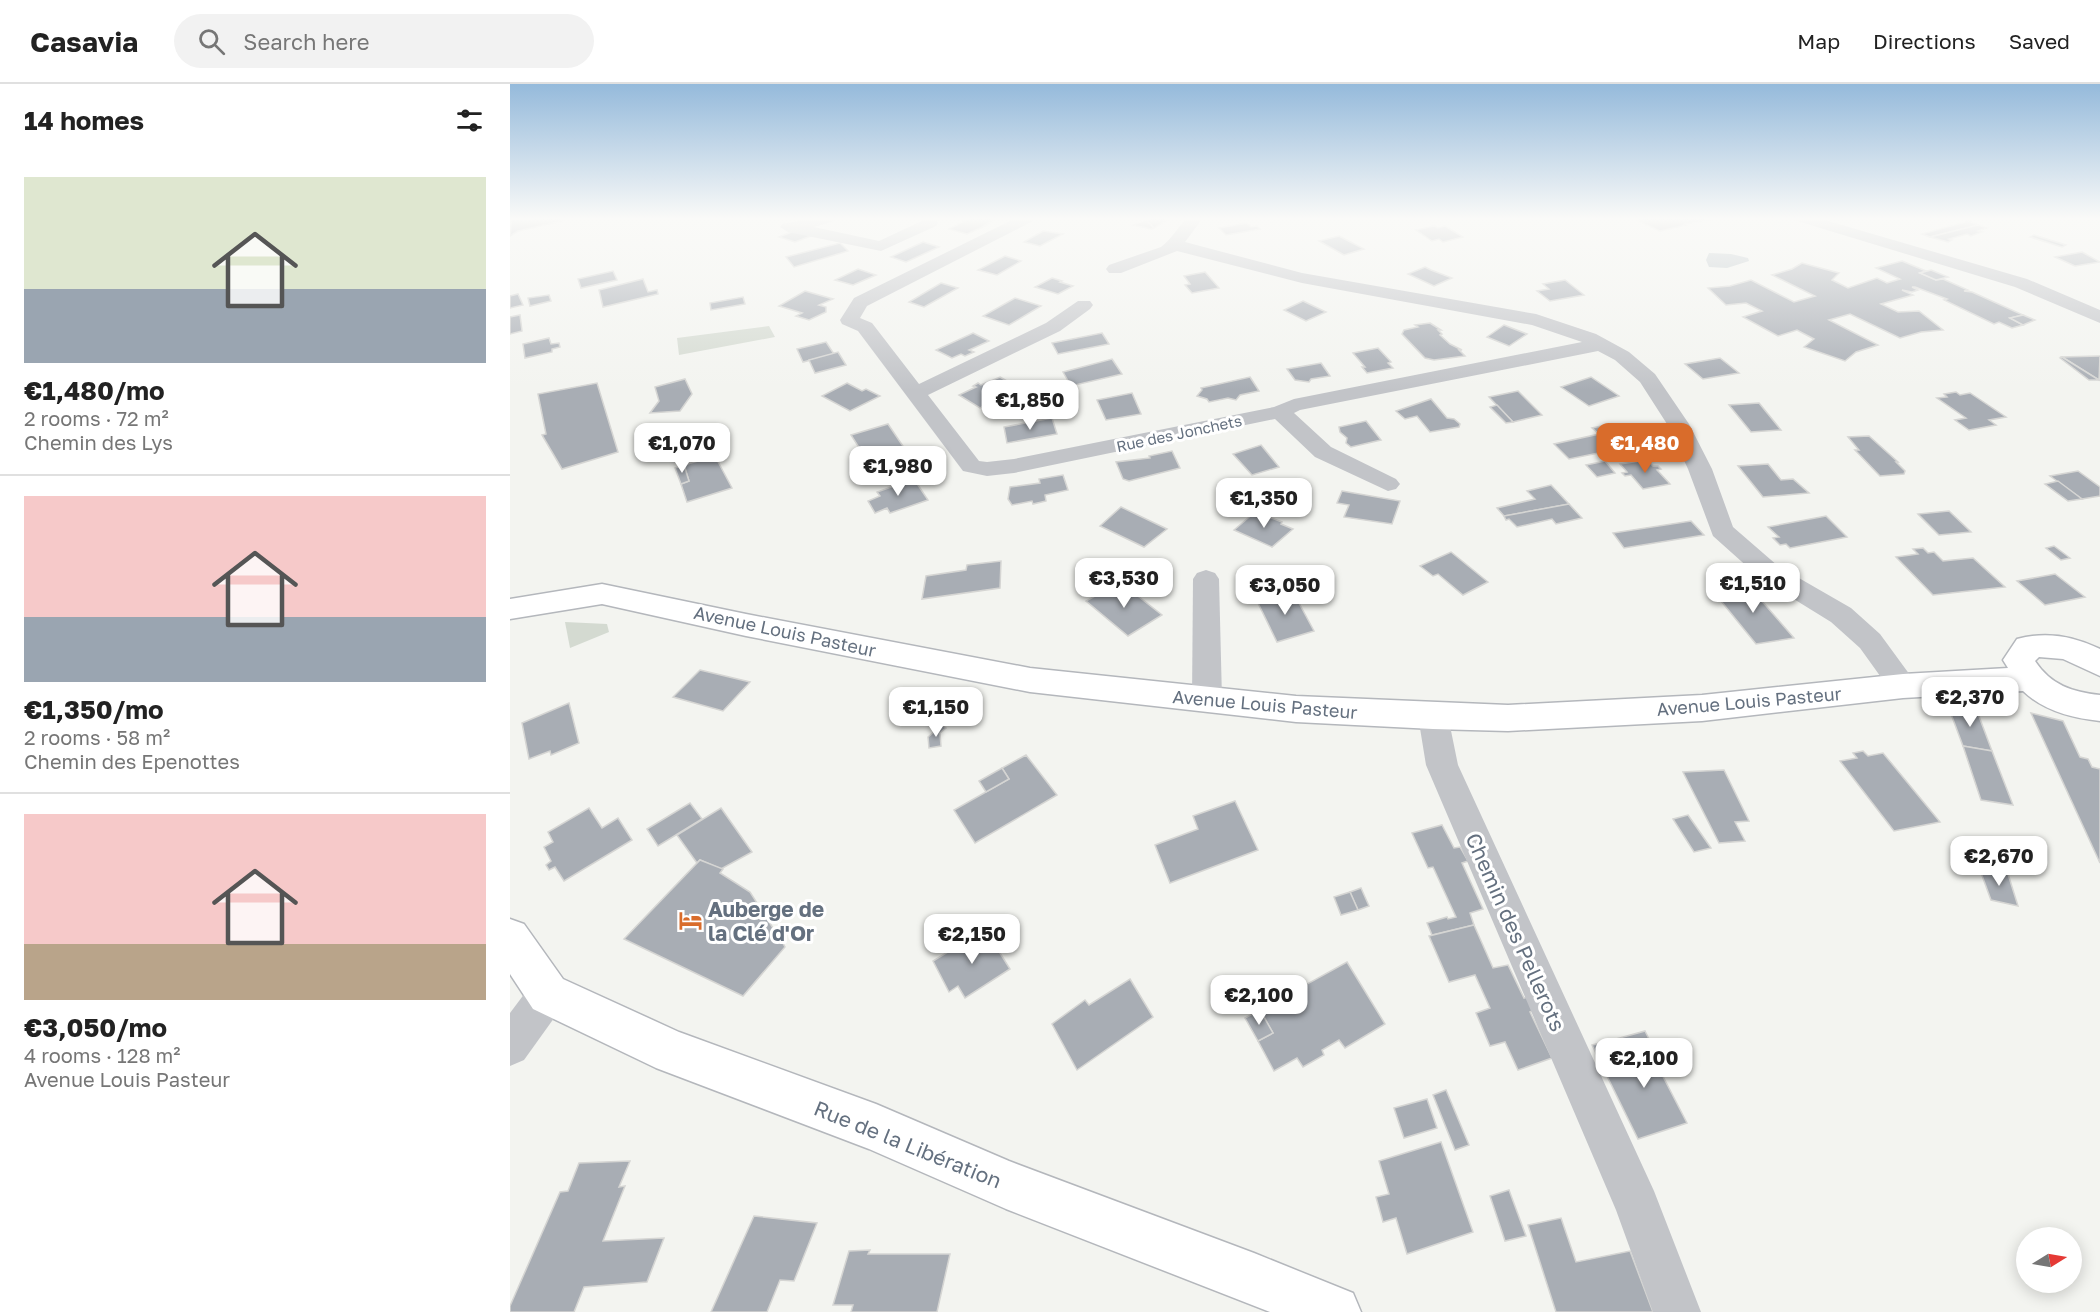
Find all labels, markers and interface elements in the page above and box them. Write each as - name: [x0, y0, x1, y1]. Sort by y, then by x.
- search box: [174, 14, 594, 68]
- text: Casavia: [30, 25, 138, 58]
- icon: search: [195, 25, 228, 58]
- text: Search here: [243, 28, 369, 55]
- text: Map: [1797, 28, 1840, 54]
- text: Directions: [1873, 28, 1976, 54]
- text: Saved: [2009, 28, 2070, 54]
- icon: filters: [453, 104, 486, 137]
- text: 14 homes: [24, 105, 144, 136]
- icon: home: [201, 216, 309, 324]
- text: €1,480/mo: [24, 375, 165, 406]
- pin: €1,850: [981, 380, 1079, 431]
- text: €1,850: [996, 387, 1064, 411]
- text: 2 rooms · 72 m²: [24, 406, 169, 430]
- street label: Rue des Jonchets: [1115, 411, 1243, 455]
- pin: €1,070: [633, 423, 731, 474]
- pin: €1,480: [1596, 423, 1694, 474]
- text: Chemin des Lys: [24, 430, 173, 454]
- text: €1,070: [648, 430, 716, 454]
- text: €1,480: [1610, 430, 1680, 454]
- pin: €1,980: [849, 446, 947, 497]
- text: €1,980: [863, 453, 933, 477]
- pin: €1,350: [1215, 478, 1313, 529]
- text: €1,350: [1230, 485, 1298, 509]
- icon: home: [201, 535, 309, 643]
- pin: €3,530: [1075, 558, 1173, 609]
- pin: €1,510: [1704, 563, 1802, 614]
- text: €3,530: [1089, 565, 1159, 589]
- pin: €3,050: [1236, 565, 1334, 616]
- text: €1,510: [1720, 570, 1786, 594]
- text: €3,050: [1250, 572, 1320, 596]
- street label: Avenue Louis Pasteur: [692, 601, 878, 661]
- pin: €2,370: [1921, 677, 2019, 728]
- street label: Avenue Louis Pasteur: [1656, 682, 1842, 720]
- text: €2,370: [1936, 684, 2004, 708]
- street label: Avenue Louis Pasteur: [1172, 685, 1358, 723]
- pin: €1,150: [887, 687, 985, 738]
- text: €1,350/mo: [24, 694, 164, 725]
- text: €1,150: [903, 694, 969, 718]
- text: 2 rooms · 58 m²: [24, 725, 170, 749]
- text: Chemin des Epenottes: [24, 749, 240, 773]
- street label: Chemin des Pellerots: [1461, 829, 1571, 1035]
- pin: €2,670: [1950, 836, 2048, 887]
- text: €2,670: [1964, 843, 2034, 867]
- icon: home: [201, 853, 309, 961]
- place label: Auberge de la Clé d'Or: [708, 896, 824, 946]
- hotel icon: Auberge de la Clé d'Or: [677, 908, 703, 934]
- pin: €2,150: [923, 914, 1021, 965]
- text: €2,150: [938, 921, 1006, 945]
- pin: €2,100: [1210, 975, 1308, 1026]
- text: €2,100: [1225, 982, 1294, 1006]
- text: €3,050/mo: [24, 1012, 167, 1043]
- pin: €2,100: [1595, 1038, 1693, 1089]
- text: 4 rooms · 128 m²: [24, 1043, 181, 1067]
- text: €2,100: [1610, 1045, 1679, 1069]
- text: Avenue Louis Pasteur: [24, 1067, 230, 1091]
- street label: Rue de la Libération: [810, 1094, 1006, 1194]
- north arrow: [2016, 1227, 2082, 1293]
- map controls: [2016, 1227, 2082, 1293]

